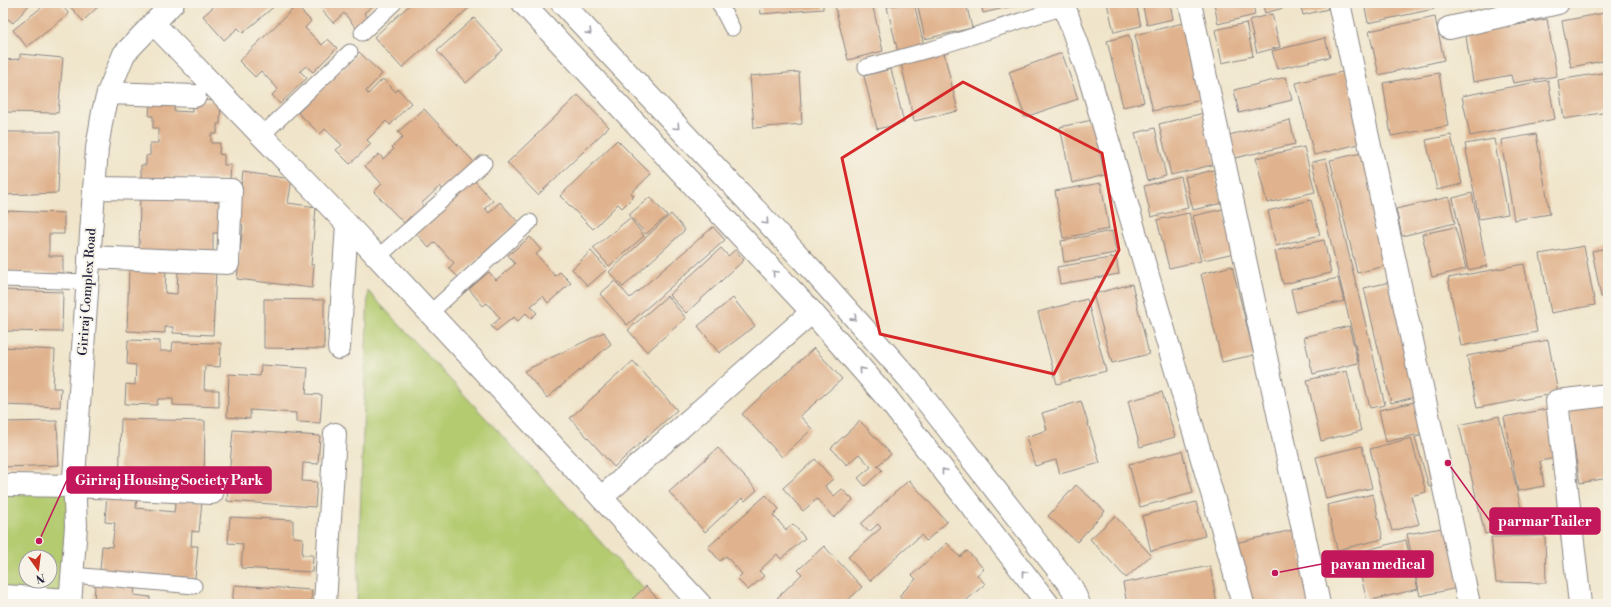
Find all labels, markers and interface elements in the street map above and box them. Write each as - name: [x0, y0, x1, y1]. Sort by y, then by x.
- one-way arrow: [584, 27, 591, 34]
- one-way arrow: [673, 122, 680, 129]
- one-way arrow: [761, 217, 769, 225]
- street label: Giriraj Complex Road: [75, 227, 99, 356]
- one-way arrow: [773, 271, 780, 278]
- one-way arrow: [849, 313, 856, 320]
- one-way arrow: [860, 367, 867, 374]
- callout: Giriraj Housing Society Park: [67, 467, 271, 493]
- one-way arrow: [942, 468, 949, 475]
- text: Giriraj Housing Society Park: [75, 472, 263, 490]
- callout: parmar Tailer: [1490, 508, 1600, 534]
- text: parmar Tailer: [1498, 513, 1592, 531]
- north arrow: [18, 549, 58, 589]
- callout: pavan medical: [1322, 551, 1433, 577]
- text: pavan medical: [1331, 556, 1426, 574]
- text: N: [34, 570, 46, 586]
- one-way arrow: [1022, 571, 1029, 578]

